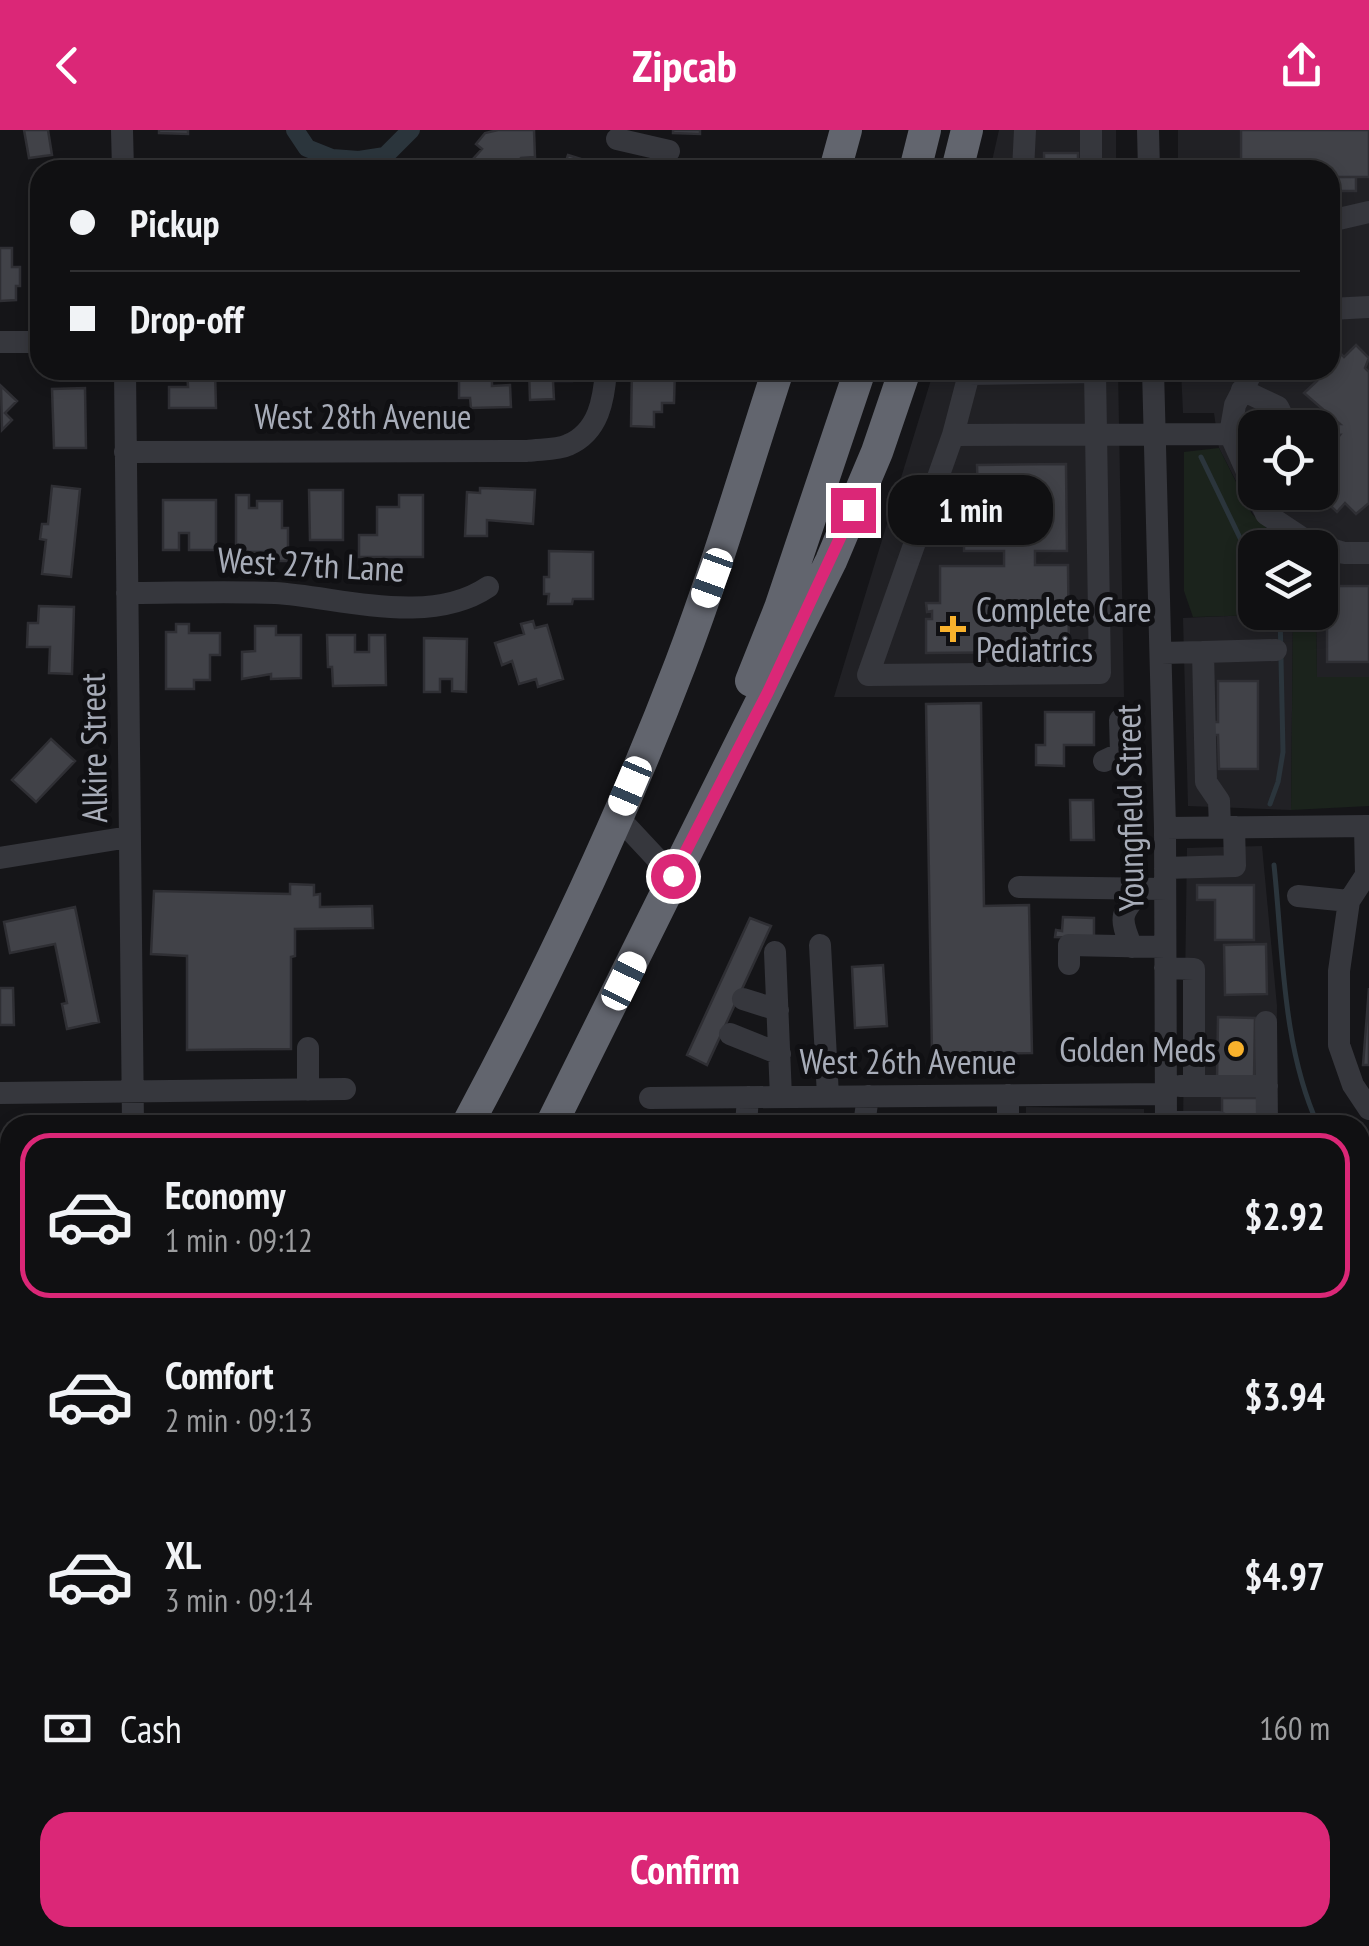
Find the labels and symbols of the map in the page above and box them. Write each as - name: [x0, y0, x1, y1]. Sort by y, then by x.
- street label: West 28th Avenue: [254, 393, 472, 439]
- callout: 1 min: [888, 475, 1053, 545]
- route end: [831, 488, 876, 533]
- street label: West 27th Lane: [216, 536, 406, 592]
- car: [688, 545, 736, 611]
- place label: Complete Care Pediatrics: [976, 586, 1152, 672]
- marker: Complete Care Pediatrics: [940, 616, 966, 642]
- street label: Alkire Street: [69, 672, 117, 823]
- street label: Youngfield Street: [1104, 704, 1154, 912]
- car: [604, 753, 656, 819]
- route start: [651, 854, 696, 899]
- car: [597, 947, 651, 1015]
- place label: Golden Meds: [1059, 1026, 1216, 1072]
- street label: West 26th Avenue: [799, 1038, 1017, 1084]
- marker: Golden Meds: [1225, 1038, 1247, 1060]

